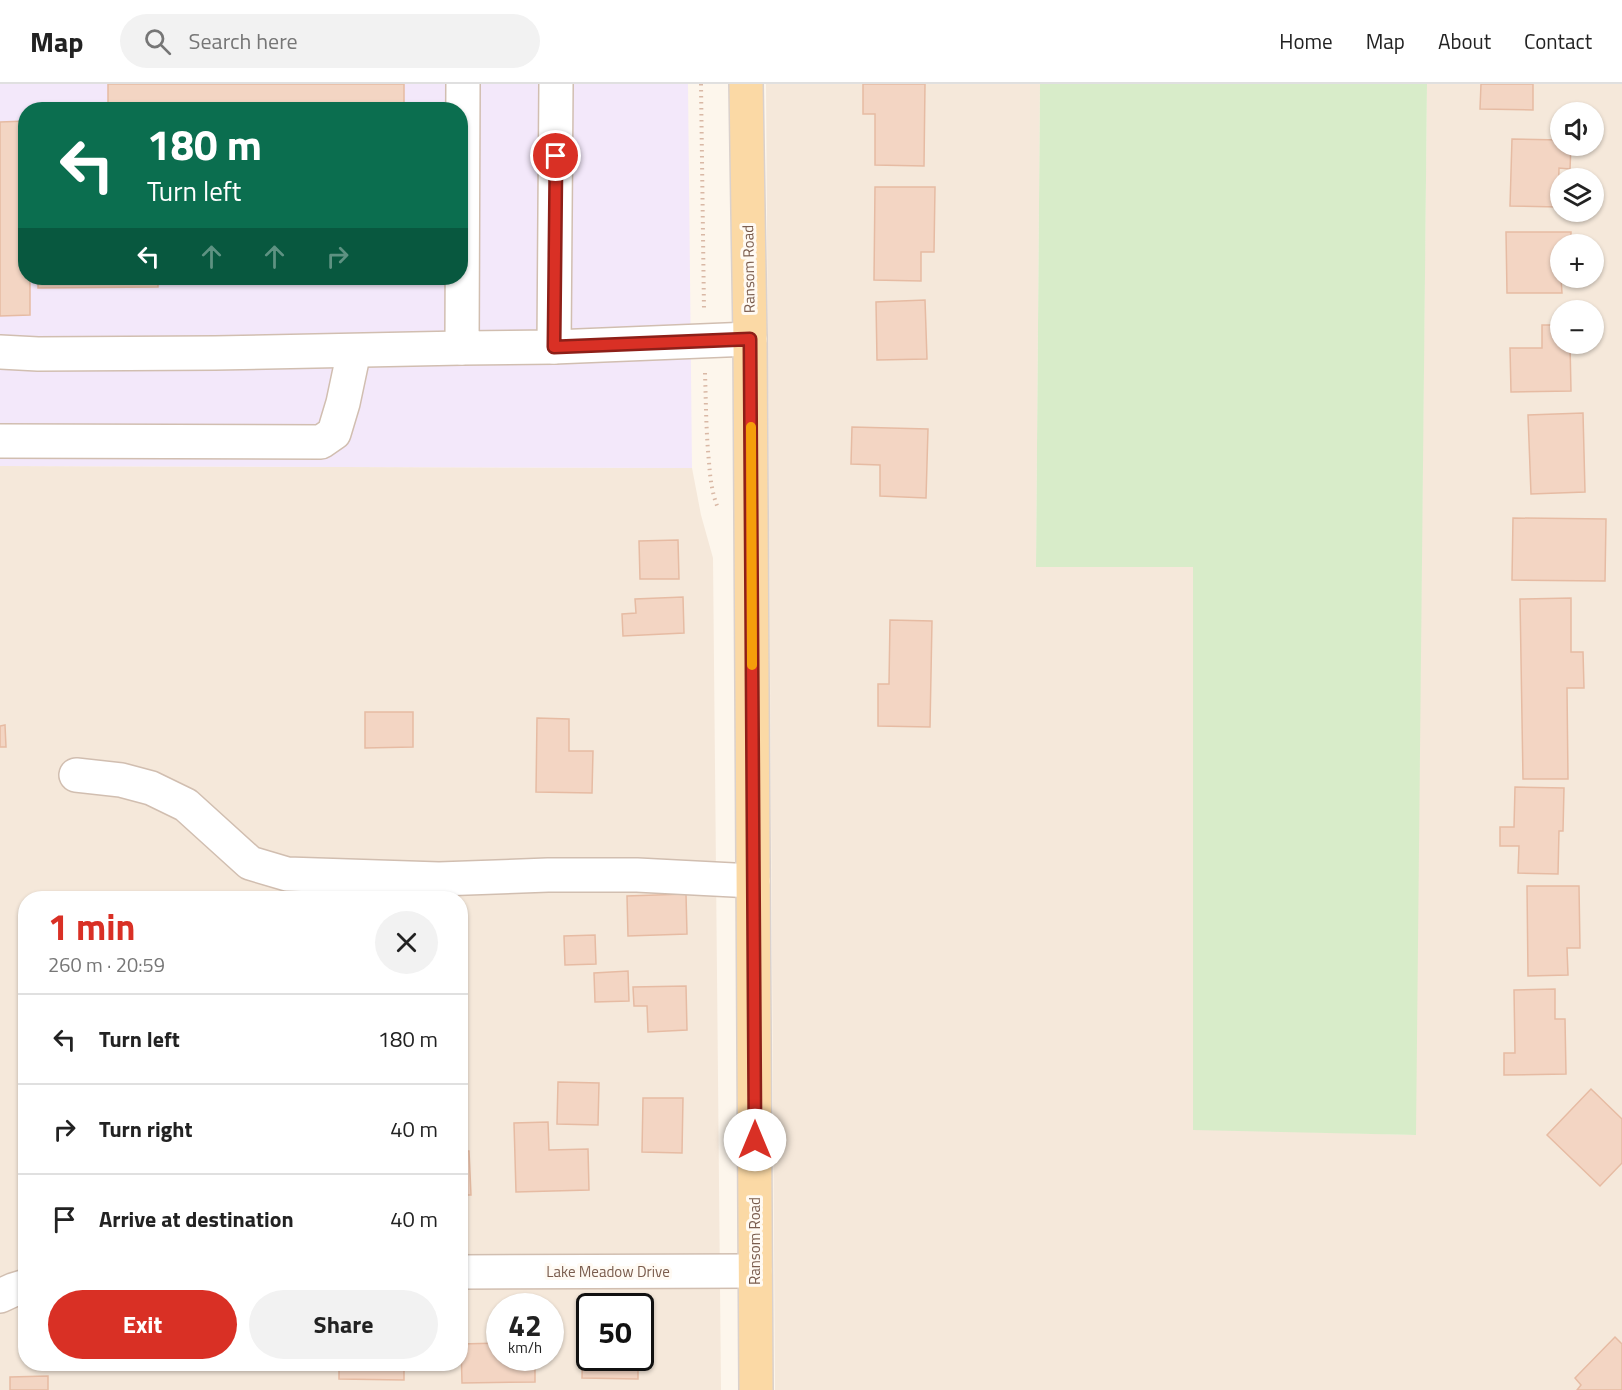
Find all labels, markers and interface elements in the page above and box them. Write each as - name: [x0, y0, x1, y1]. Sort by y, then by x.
- search box: [120, 14, 540, 68]
- text: Map: [30, 20, 84, 63]
- text: Search here: [189, 24, 298, 58]
- icon: search: [141, 25, 174, 58]
- text: Home: [1279, 25, 1333, 57]
- text: Map: [1366, 25, 1405, 57]
- text: About: [1438, 25, 1491, 57]
- text: Contact: [1524, 25, 1592, 57]
- map controls: [1550, 102, 1604, 354]
- button: sound: [1550, 102, 1604, 156]
- text: 180 m: [147, 112, 262, 176]
- icon: left: [48, 126, 126, 204]
- pin: [530, 130, 581, 181]
- icon: arrive: [539, 139, 572, 172]
- button: layers: [1550, 168, 1604, 222]
- text: Turn left: [147, 170, 241, 211]
- street label: Ransom Road: [736, 225, 761, 313]
- button: +: [1550, 234, 1604, 288]
- icon: left: [132, 240, 165, 273]
- icon: ahead: [195, 240, 228, 273]
- icon: ahead: [258, 240, 291, 273]
- icon: right: [321, 240, 354, 273]
- button: −: [1550, 300, 1604, 354]
- text: 1 min: [48, 899, 135, 954]
- button: close: [375, 911, 438, 974]
- text: 260 m · 20:59: [48, 949, 165, 980]
- text: Turn left: [99, 1022, 180, 1056]
- text: 180 m: [378, 1022, 438, 1056]
- icon: left: [48, 1023, 81, 1056]
- position arrow: [723, 1108, 787, 1172]
- text: Turn right: [99, 1112, 193, 1146]
- text: 40 m: [390, 1112, 438, 1146]
- icon: right: [48, 1113, 81, 1146]
- street label: Ransom Road: [743, 1197, 766, 1285]
- text: Arrive at destination: [99, 1202, 294, 1236]
- text: 40 m: [390, 1202, 438, 1236]
- icon: arrive: [48, 1203, 81, 1236]
- street label: Lake Meadow Drive: [546, 1260, 670, 1283]
- button: Exit: [48, 1290, 237, 1359]
- button: Share: [249, 1290, 438, 1359]
- speed limit sign: 50: [576, 1293, 654, 1371]
- text: 42: [508, 1302, 542, 1348]
- text: km/h: [508, 1336, 542, 1359]

